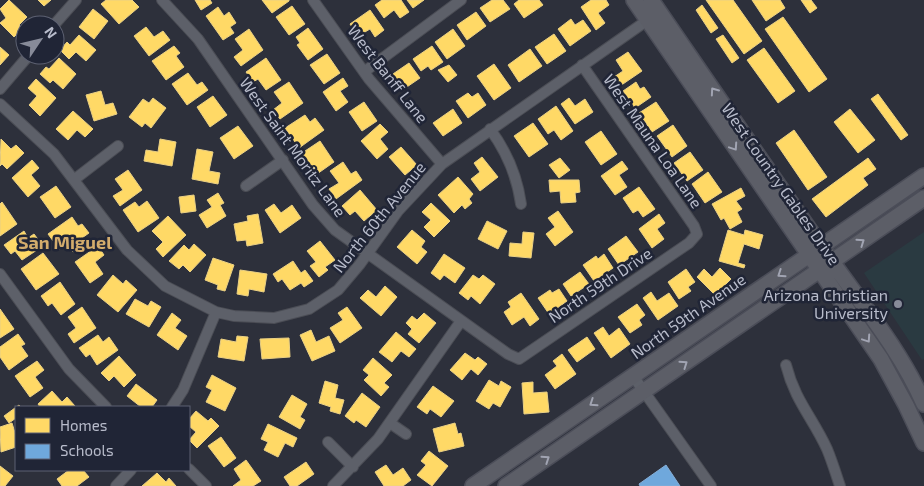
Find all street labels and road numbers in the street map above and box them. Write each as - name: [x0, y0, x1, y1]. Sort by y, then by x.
- street label: West Banff Lane: [344, 21, 433, 126]
- street label: West Mauna Loa Lane: [600, 70, 707, 211]
- street label: West Saint Moritz Lane: [236, 73, 351, 220]
- street label: West Country Gables Drive: [718, 99, 845, 268]
- street label: North 60th Avenue: [328, 158, 429, 276]
- street label: North 59th Drive: [544, 243, 655, 326]
- street label: North 59th Avenue: [627, 269, 749, 362]

